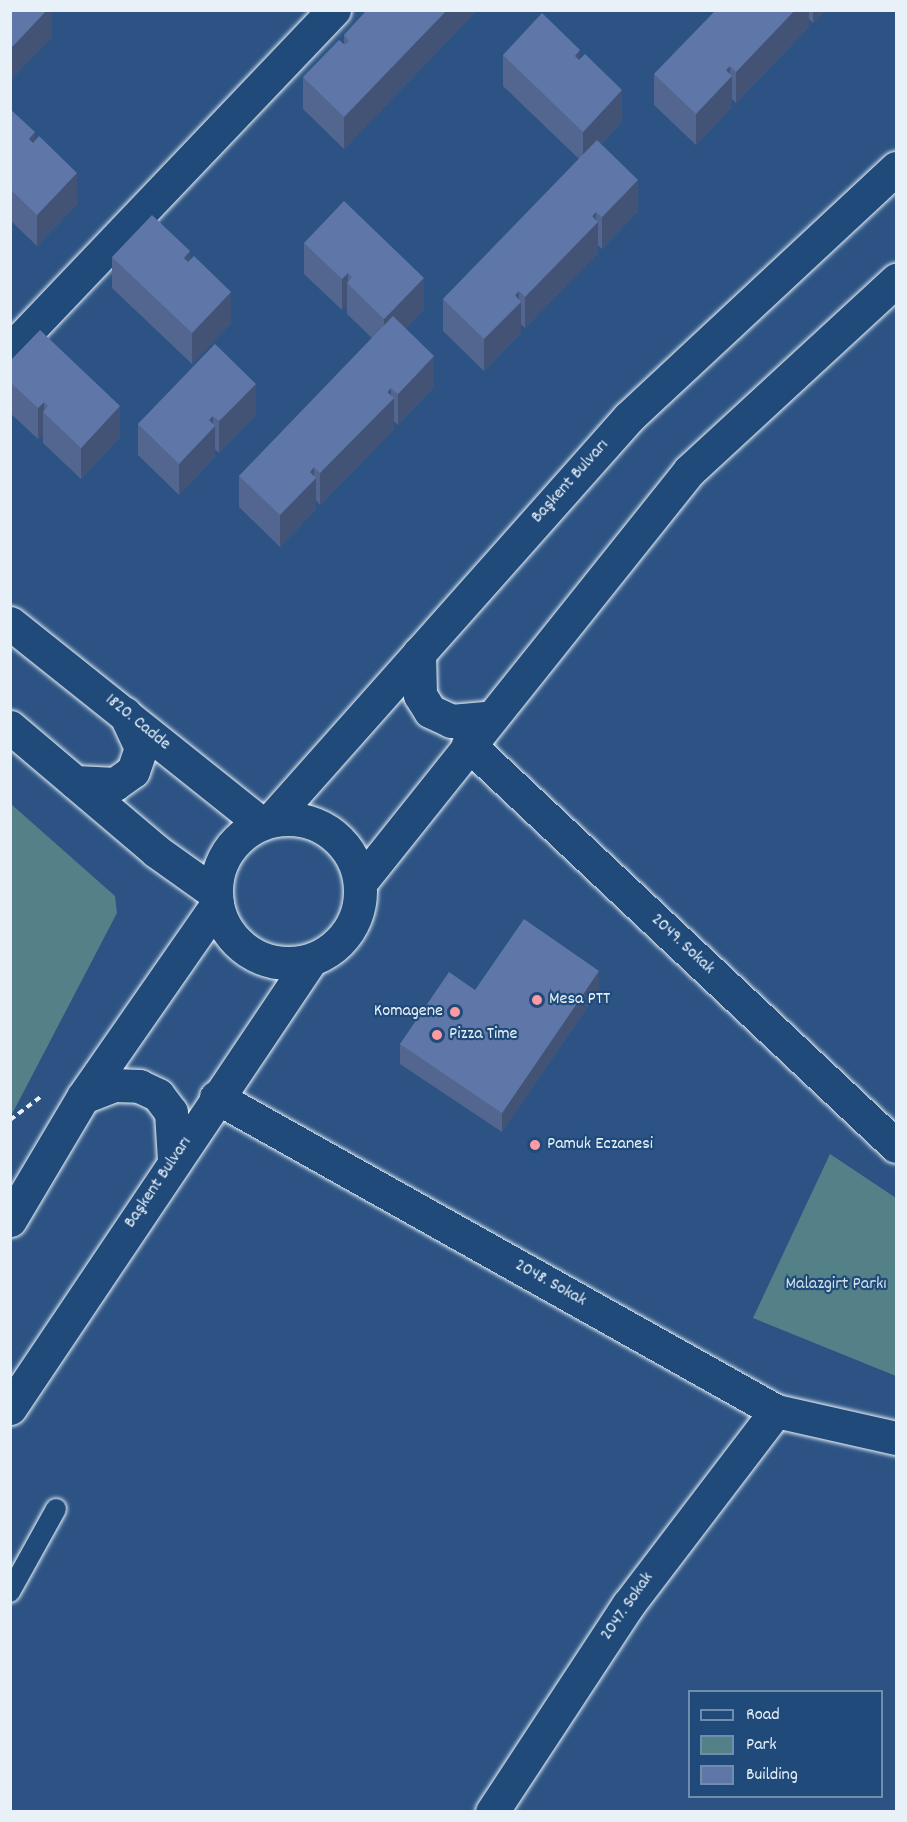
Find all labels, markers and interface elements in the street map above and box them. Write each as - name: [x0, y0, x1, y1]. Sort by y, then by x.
- street label: Başkent Bulvarı: [528, 436, 614, 528]
- street label: 1820. Cadde: [100, 690, 174, 756]
- street label: 2049. Sokak: [646, 910, 718, 980]
- place label: Mesa PTT: [549, 989, 610, 1011]
- marker: Mesa PTT: [530, 993, 544, 1007]
- place label: Komagene: [374, 1001, 443, 1023]
- marker: Komagene: [448, 1005, 462, 1019]
- place label: Pizza Time: [449, 1024, 517, 1046]
- marker: Pizza Time: [430, 1028, 444, 1042]
- street label: Başkent Bulvarı: [121, 1133, 197, 1233]
- place label: Pamuk Eczanesi: [547, 1134, 653, 1156]
- marker: Pamuk Eczanesi: [528, 1138, 542, 1152]
- street label: 2048. Sokak: [510, 1255, 590, 1313]
- park label: Malazgirt Parkı: [785, 1274, 887, 1296]
- street label: 2047. Sokak: [597, 1569, 659, 1645]
- legend: [688, 1690, 883, 1798]
- text: Road: [746, 1703, 780, 1728]
- text: Park: [746, 1733, 777, 1758]
- text: Building: [746, 1763, 798, 1788]

